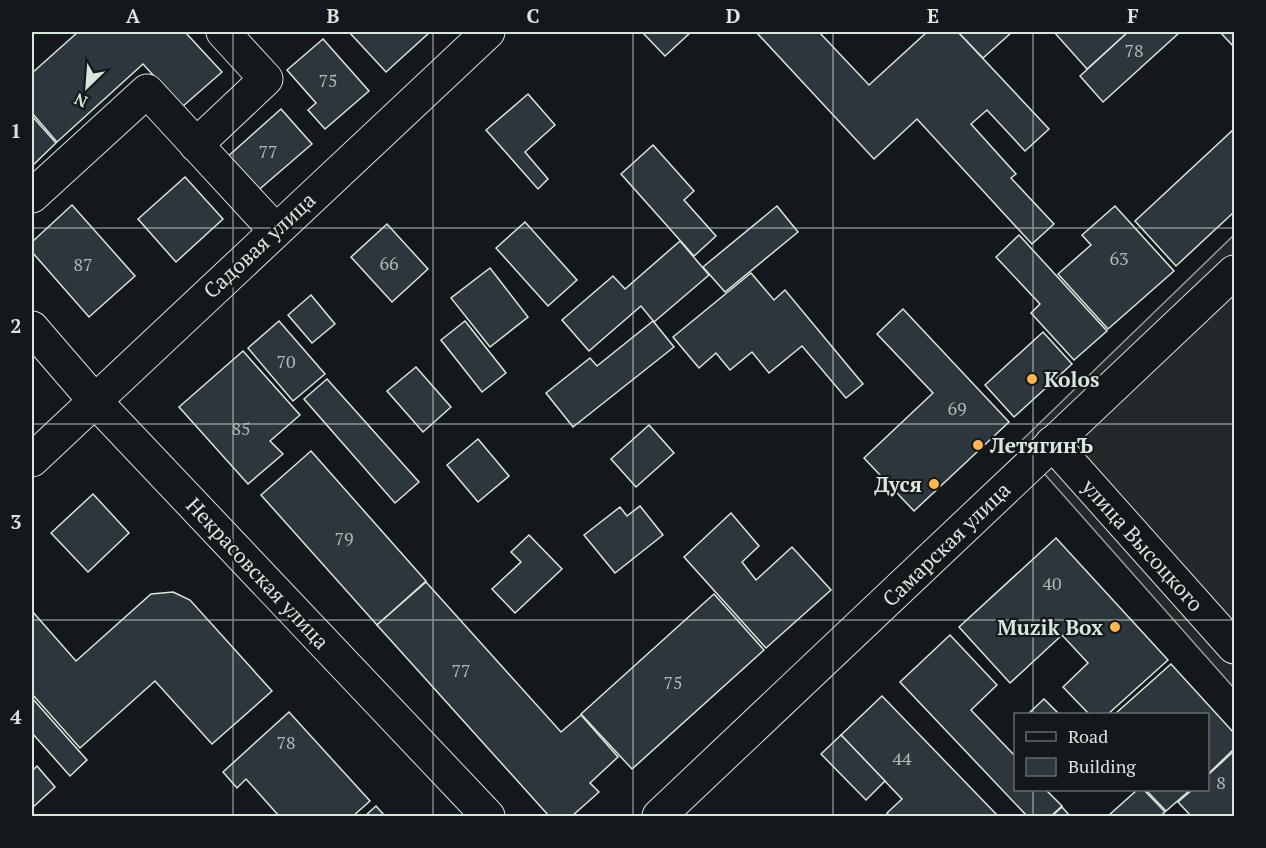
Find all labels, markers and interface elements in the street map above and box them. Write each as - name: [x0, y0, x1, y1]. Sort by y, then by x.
- text: A: [126, 2, 141, 29]
- text: B: [327, 2, 340, 29]
- text: C: [526, 2, 540, 29]
- text: D: [726, 2, 740, 29]
- text: E: [927, 2, 939, 29]
- text: F: [1127, 2, 1139, 29]
- house number: 78: [1124, 38, 1144, 62]
- north arrow: [57, 57, 117, 117]
- house number: 75: [318, 68, 338, 92]
- text: N: [71, 88, 91, 113]
- text: 1: [10, 117, 22, 144]
- house number: 77: [258, 139, 278, 163]
- street label: Садовая улица: [197, 186, 321, 304]
- house number: 63: [1109, 246, 1129, 270]
- house number: 66: [379, 251, 399, 275]
- house number: 87: [73, 252, 93, 276]
- text: 2: [10, 312, 22, 339]
- house number: 70: [276, 349, 296, 373]
- place label: Kolos: [1044, 365, 1099, 393]
- marker: Kolos: [1025, 372, 1039, 386]
- house number: 69: [947, 396, 967, 420]
- house number: 85: [231, 416, 251, 440]
- place label: ЛетягинЪ: [989, 431, 1093, 459]
- marker: ЛетягинЪ: [971, 438, 985, 452]
- place label: Дуся: [874, 470, 922, 498]
- street label: улица Высоцкого: [1075, 472, 1210, 617]
- street label: Самарская улица: [876, 475, 1016, 612]
- marker: Дуся: [927, 477, 941, 491]
- street label: Некрасовская улица: [180, 491, 336, 655]
- text: 3: [10, 508, 22, 535]
- house number: 79: [334, 526, 354, 550]
- house number: 40: [1042, 571, 1062, 595]
- place label: Muzik Box: [997, 613, 1103, 641]
- marker: Muzik Box: [1108, 620, 1122, 634]
- house number: 77: [451, 658, 471, 682]
- house number: 75: [663, 670, 683, 694]
- text: 4: [10, 703, 22, 730]
- legend: [1014, 713, 1209, 791]
- text: Road: [1068, 724, 1108, 748]
- house number: 78: [276, 730, 296, 754]
- house number: 44: [892, 746, 912, 770]
- text: Building: [1068, 754, 1136, 778]
- house number: 8: [1216, 770, 1226, 794]

